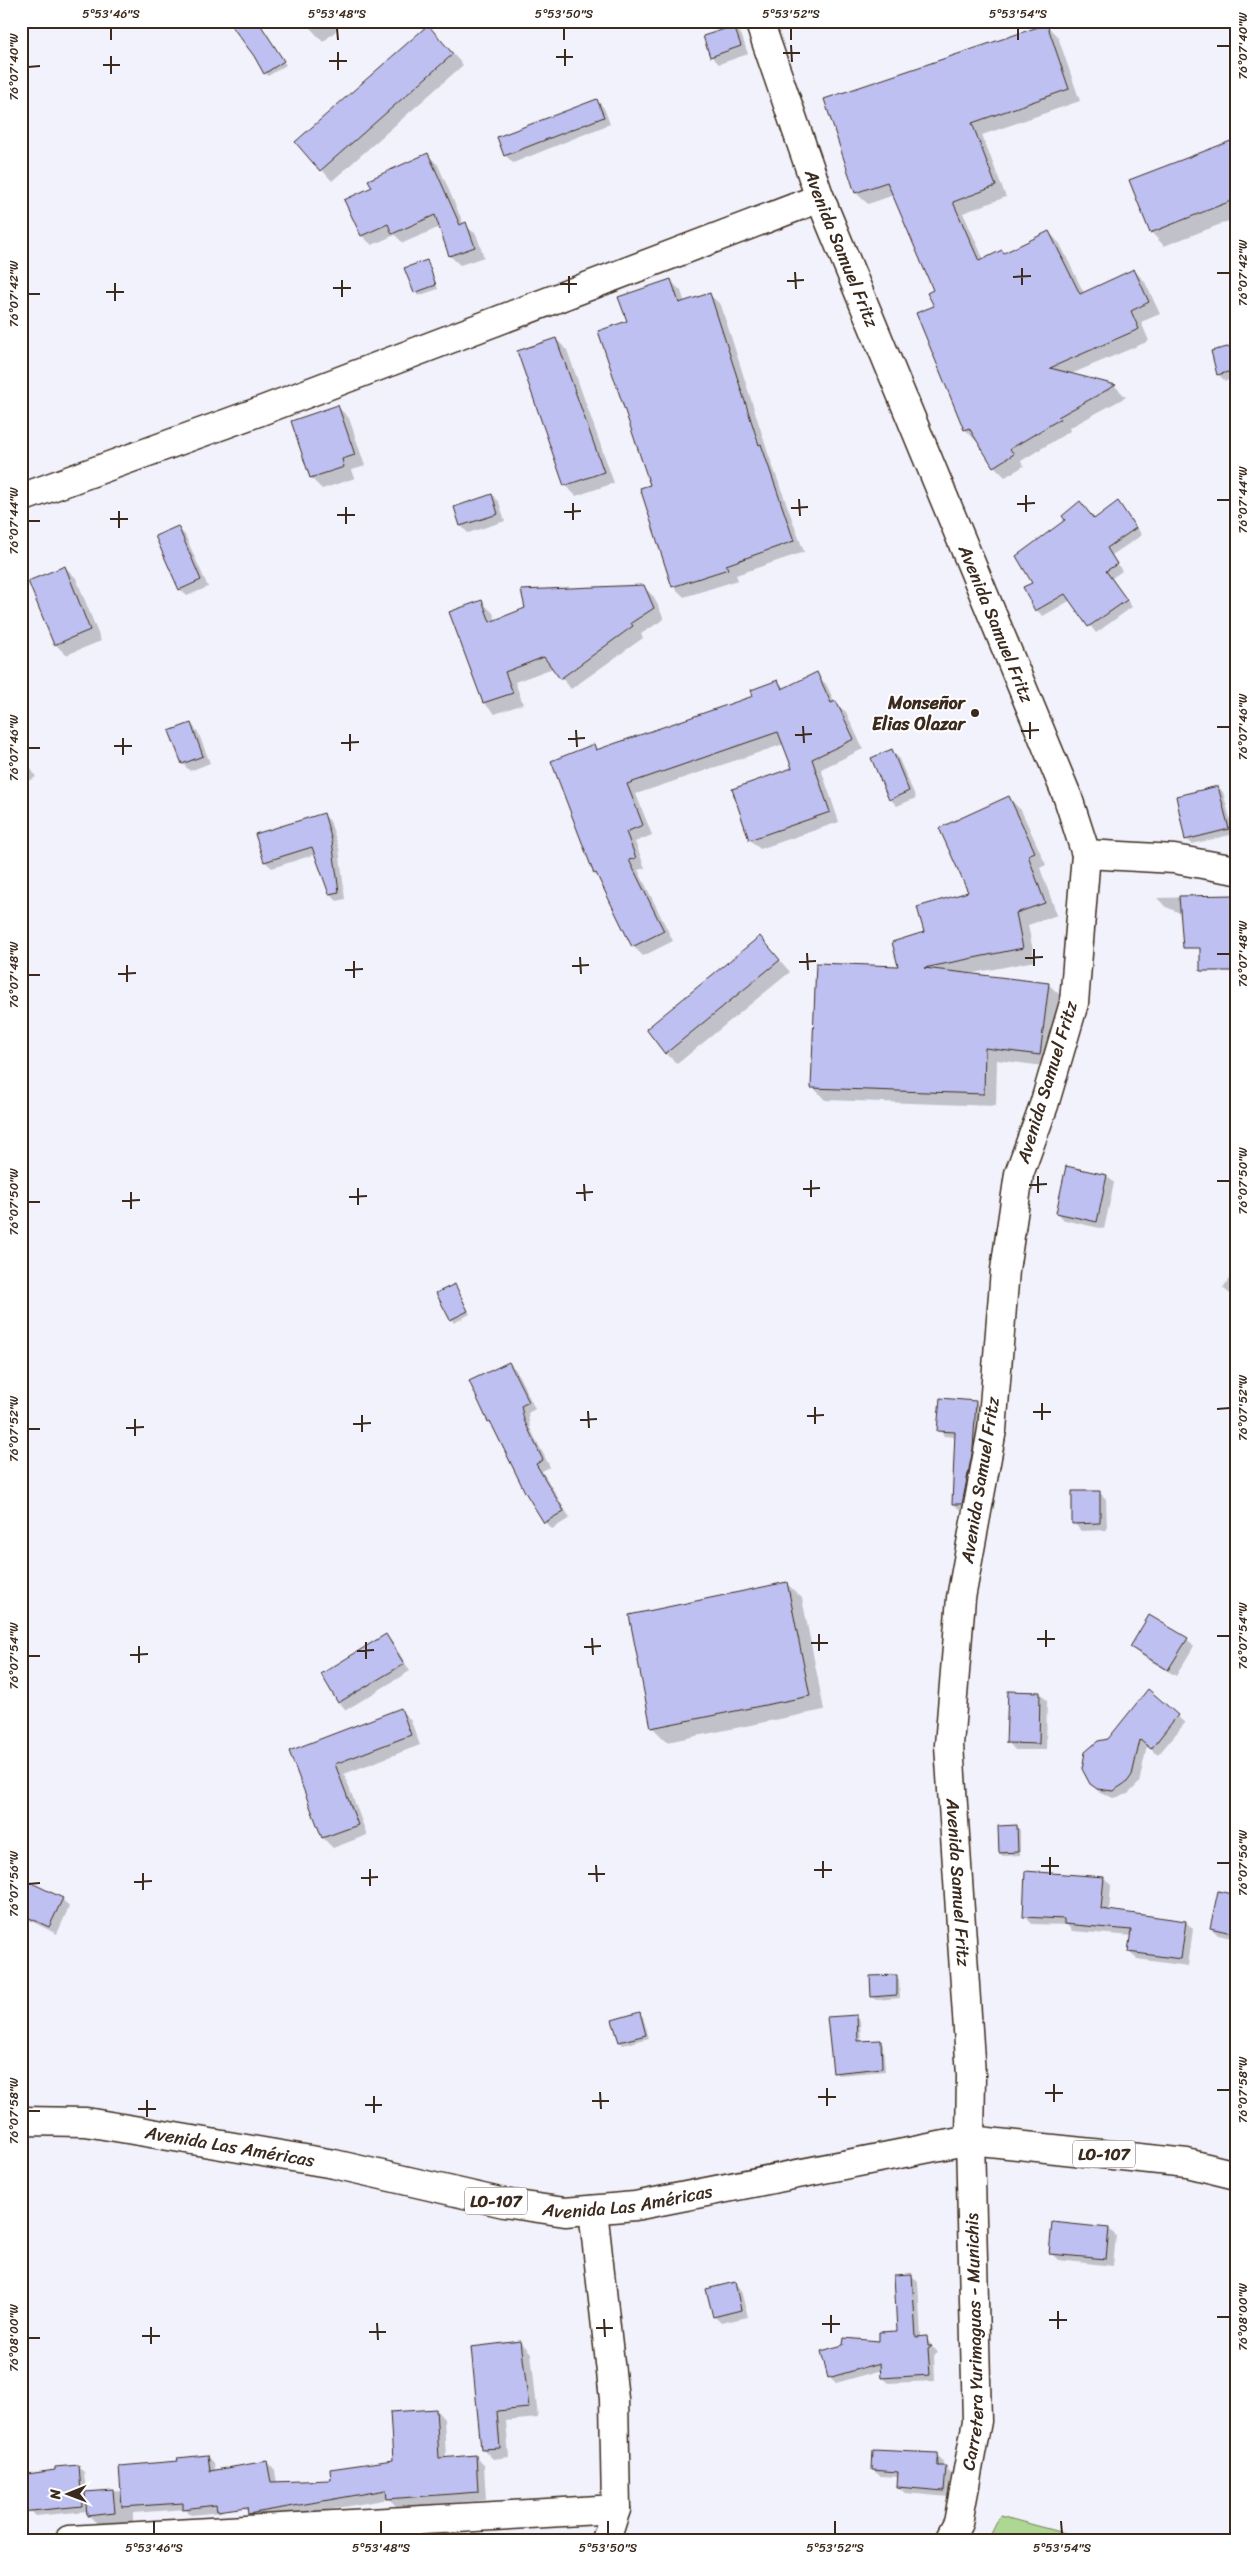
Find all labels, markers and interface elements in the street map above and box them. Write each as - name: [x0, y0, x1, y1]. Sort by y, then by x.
- text: 5°53'46"S: [82, 3, 140, 25]
- text: 5°53'48"S: [308, 3, 367, 25]
- text: 5°53'50"S: [535, 3, 594, 25]
- text: 5°53'52"S: [762, 3, 820, 25]
- text: 5°53'54"S: [989, 3, 1048, 25]
- text: 76°07'40"W: [1232, 12, 1254, 80]
- text: 76°07'40"W: [3, 33, 25, 101]
- street label: Avenida Samuel Fritz: [795, 164, 888, 333]
- text: 76°07'42"W: [1232, 239, 1254, 306]
- text: 76°07'42"W: [3, 260, 25, 327]
- text: 76°07'44"W: [1232, 466, 1254, 533]
- text: 76°07'44"W: [3, 487, 25, 554]
- street label: Avenida Samuel Fritz: [949, 539, 1043, 708]
- place label: Monseñor Elias Olazar: [872, 687, 967, 740]
- text: 76°07'46"W: [1232, 693, 1254, 760]
- marker: Monseñor Elias Olazar: [969, 707, 981, 719]
- text: 76°07'46"W: [3, 714, 25, 781]
- text: 76°07'48"W: [1232, 920, 1254, 987]
- text: 76°07'48"W: [3, 941, 25, 1008]
- street label: Avenida Samuel Fritz: [1007, 996, 1087, 1168]
- text: 76°07'50"W: [1232, 1147, 1254, 1214]
- text: 76°07'50"W: [3, 1168, 25, 1235]
- text: 76°07'52"W: [1232, 1374, 1254, 1441]
- street label: Avenida Samuel Fritz: [951, 1394, 1009, 1567]
- text: 76°07'52"W: [3, 1395, 25, 1462]
- text: 76°07'54"W: [1232, 1602, 1254, 1669]
- text: 76°07'54"W: [3, 1622, 25, 1689]
- street label: Avenida Samuel Fritz: [937, 1796, 980, 1968]
- text: 76°07'56"W: [1232, 1829, 1254, 1896]
- text: 76°07'56"W: [3, 1850, 25, 1917]
- text: 76°07'58"W: [1232, 2056, 1254, 2123]
- text: 76°07'58"W: [3, 2077, 25, 2144]
- street label: Avenida Las Américas: [142, 2116, 318, 2177]
- road number: LO-107: [1073, 2140, 1135, 2168]
- street label: Avenida Las Américas: [540, 2175, 716, 2228]
- road number: LO-107: [465, 2188, 527, 2214]
- street label: Carretera Yurimaguas - Munichis: [952, 2212, 993, 2473]
- text: 76°08'00"W: [1232, 2283, 1254, 2351]
- text: 76°08'00"W: [3, 2304, 25, 2372]
- north arrow: [42, 2468, 92, 2518]
- text: N: [43, 2489, 68, 2500]
- text: 5°53'46"S: [125, 2537, 183, 2559]
- text: 5°53'48"S: [352, 2537, 411, 2559]
- text: 5°53'50"S: [579, 2537, 638, 2559]
- text: 5°53'52"S: [806, 2537, 864, 2559]
- text: 5°53'54"S: [1033, 2537, 1092, 2559]

